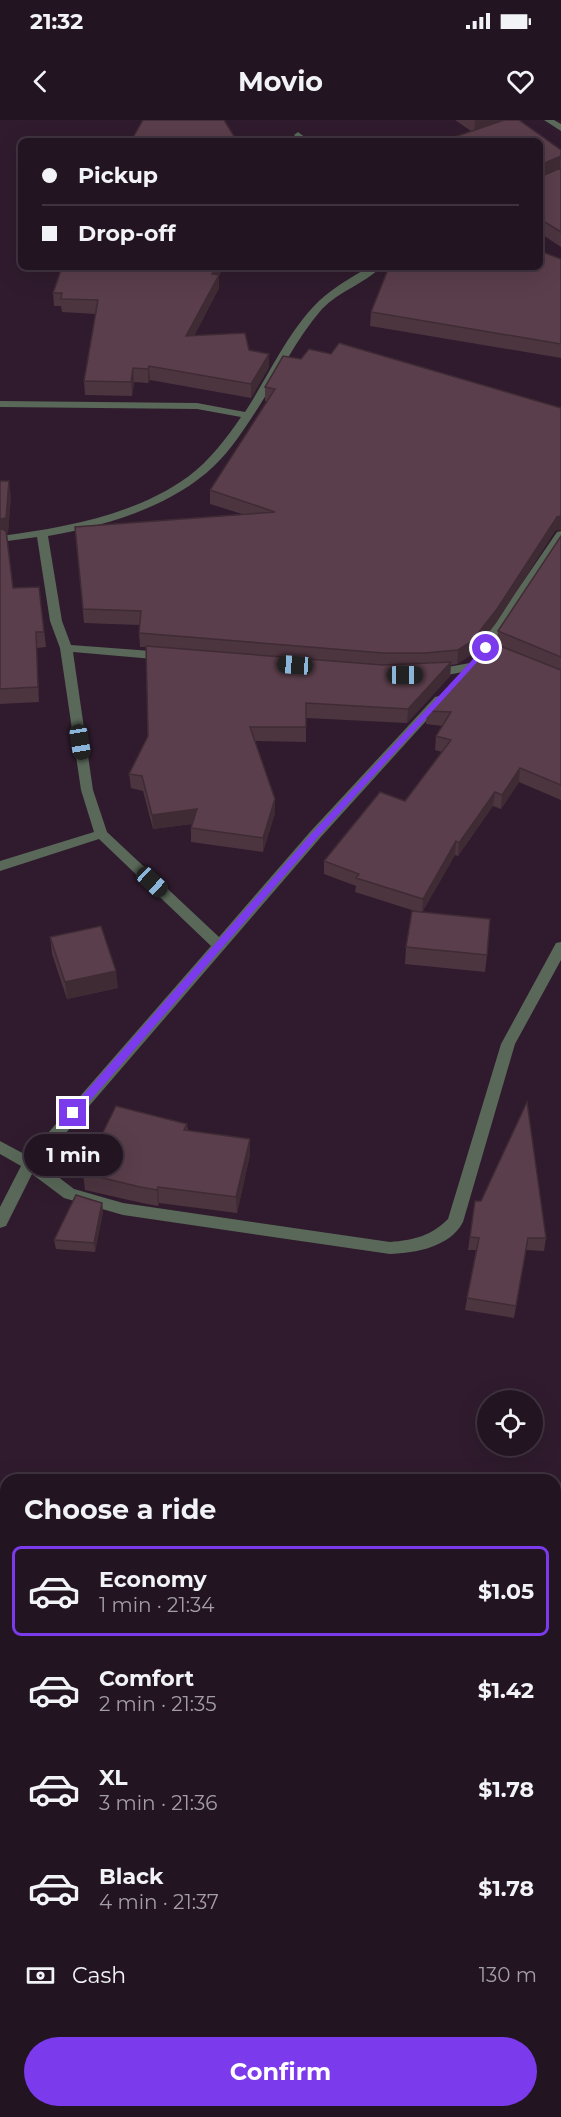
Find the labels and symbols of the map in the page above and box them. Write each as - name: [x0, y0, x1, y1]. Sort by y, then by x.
- route start: [472, 634, 499, 661]
- car: [276, 655, 314, 675]
- car: [387, 666, 423, 684]
- car: [68, 723, 92, 761]
- car: [133, 863, 171, 901]
- route end: [59, 1099, 86, 1126]
- callout: 1 min: [23, 1134, 122, 1176]

